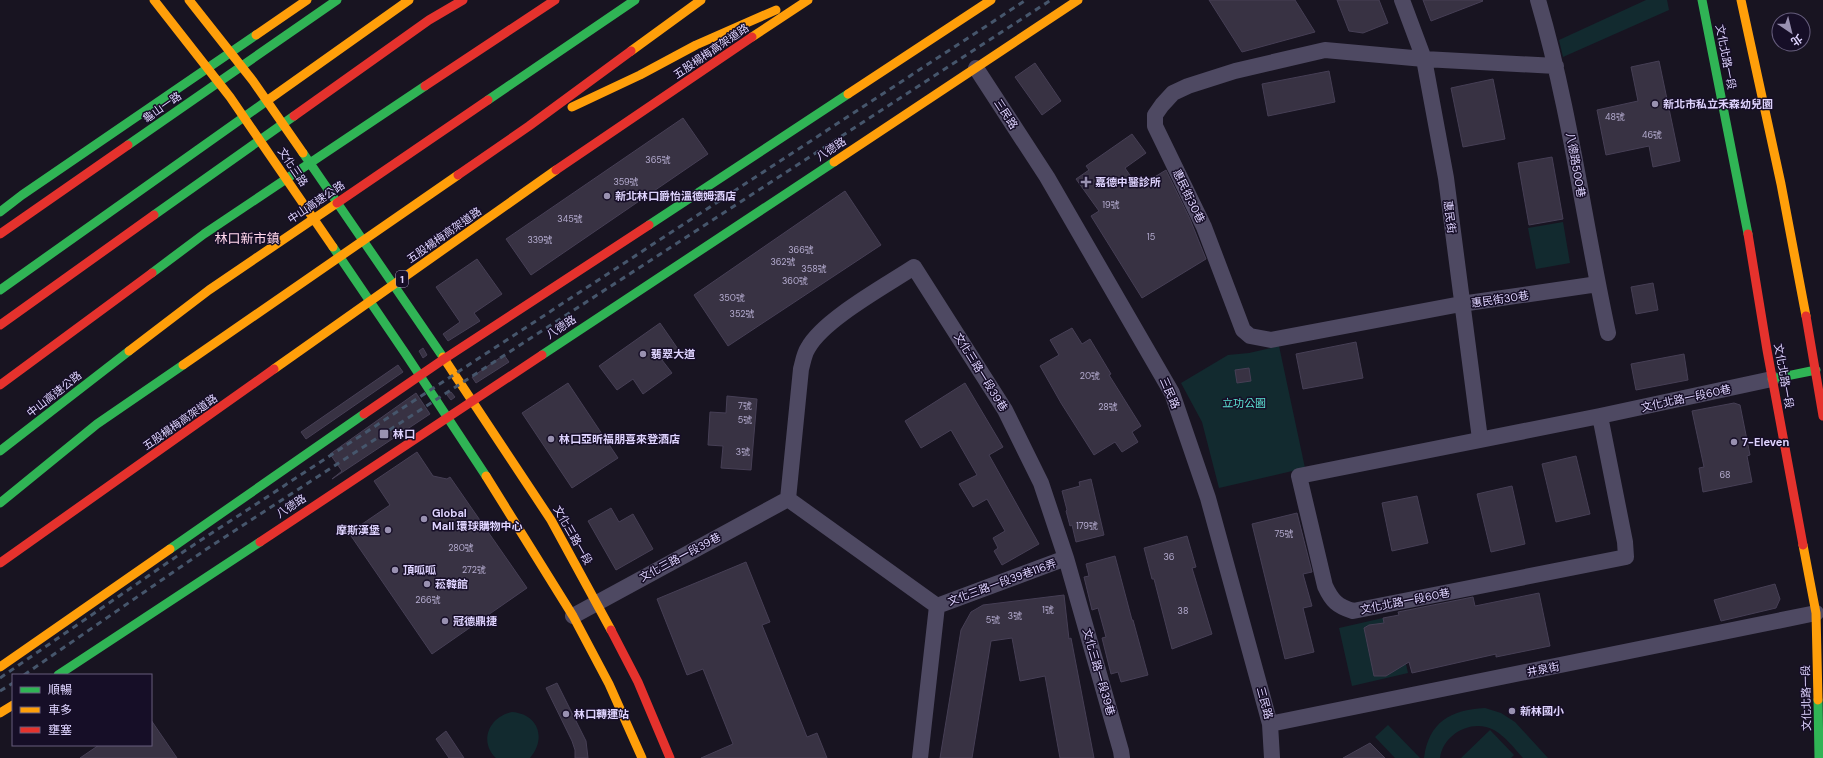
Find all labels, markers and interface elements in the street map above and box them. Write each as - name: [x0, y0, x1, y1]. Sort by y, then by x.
- north arrow: [1771, 12, 1811, 52]
- street label: 五股楊梅高架道路: [671, 21, 751, 81]
- street label: 文化北路一段: [1713, 23, 1739, 91]
- text: 北: [1788, 31, 1805, 49]
- street label: 龜山一路: [140, 89, 184, 125]
- street label: 三民路: [991, 96, 1021, 132]
- place label: 新北市私立禾森幼兒園: [1663, 97, 1773, 111]
- marker: 新北市私立禾森幼兒園: [1650, 99, 1660, 109]
- house number: 48號: [1605, 111, 1625, 123]
- house number: 46號: [1642, 129, 1662, 141]
- street label: 八德路500巷: [1563, 131, 1589, 199]
- street label: 八德路: [813, 134, 849, 164]
- street label: 文化三路: [275, 145, 311, 189]
- house number: 365號: [645, 154, 671, 166]
- street label: 惠民街30巷: [1170, 167, 1208, 225]
- place label: 嘉德中醫診所: [1095, 175, 1161, 189]
- house number: 359號: [613, 176, 639, 188]
- marker: 嘉德中醫診所: [1080, 176, 1092, 188]
- street label: 中山高速公路: [285, 178, 347, 226]
- place label: 新北林口爵怡溫德姆酒店: [615, 189, 736, 203]
- marker: 新北林口爵怡溫德姆酒店: [602, 191, 612, 201]
- house number: 19號: [1102, 199, 1120, 211]
- street label: 惠民街: [1441, 200, 1459, 234]
- street label: 五股楊梅高架道路: [404, 204, 484, 266]
- house number: 345號: [557, 213, 583, 225]
- district label: 林口新市鎮: [214, 230, 280, 247]
- house number: 15: [1147, 231, 1155, 243]
- house number: 339號: [527, 234, 553, 246]
- house number: 366號: [788, 244, 814, 256]
- house number: 362號: [771, 256, 795, 268]
- house number: 358號: [801, 263, 827, 275]
- road number: 1: [396, 271, 408, 287]
- house number: 360號: [782, 275, 808, 287]
- street label: 惠民街30巷: [1470, 288, 1530, 310]
- house number: 350號: [719, 292, 745, 304]
- house number: 352號: [730, 308, 754, 320]
- street label: 八德路: [543, 312, 579, 342]
- street label: 文化三路一段39巷: [951, 330, 1011, 414]
- street label: 文化北路一段: [1771, 342, 1797, 410]
- place label: 翡翠大道: [651, 347, 696, 361]
- marker: 翡翠大道: [638, 349, 648, 359]
- street label: 中山高速公路: [24, 368, 84, 420]
- house number: 20號: [1080, 370, 1100, 382]
- street label: 三民路: [1157, 375, 1183, 411]
- street label: 文化北路一段60巷: [1640, 382, 1732, 414]
- street label: 五股楊梅高架道路: [140, 391, 220, 453]
- park label: 立功公園: [1222, 396, 1266, 410]
- house number: 7號: [738, 400, 752, 412]
- house number: 28號: [1098, 401, 1118, 413]
- house number: 5號: [738, 414, 752, 426]
- place label: 林口: [393, 427, 415, 441]
- marker: 林口: [378, 428, 390, 440]
- place label: 林口亞昕福朋喜來登酒店: [559, 432, 680, 446]
- marker: 林口亞昕福朋喜來登酒店: [546, 434, 556, 444]
- place label: 7-Eleven: [1742, 435, 1789, 449]
- marker: 7-Eleven: [1729, 437, 1739, 447]
- house number: 3號: [736, 446, 750, 458]
- house number: 68: [1719, 469, 1731, 481]
- street label: 八德路: [273, 491, 309, 521]
- street label: 文化三路一段: [550, 503, 596, 567]
- place label: Global Mall 環球購物中心: [432, 506, 523, 533]
- marker: Global Mall 環球購物中心: [419, 514, 429, 524]
- house number: 179號: [1076, 520, 1098, 532]
- place label: 摩斯漢堡: [336, 523, 380, 537]
- marker: 摩斯漢堡: [383, 525, 393, 535]
- house number: 75號: [1274, 528, 1294, 540]
- street label: 文化三路一段39巷: [637, 530, 723, 584]
- house number: 280號: [448, 542, 474, 554]
- house number: 36: [1164, 551, 1175, 563]
- street label: 文化三路一段39巷116弄: [946, 556, 1058, 608]
- place label: 頂呱呱: [403, 563, 436, 577]
- house number: 272號: [462, 564, 486, 576]
- marker: 頂呱呱: [390, 565, 400, 575]
- place label: 菘韓館: [435, 577, 468, 591]
- marker: 菘韓館: [422, 579, 432, 589]
- street label: 文化北路一段60巷: [1359, 585, 1451, 617]
- house number: 266號: [415, 594, 441, 606]
- house number: 1號: [1042, 604, 1054, 616]
- house number: 38: [1178, 605, 1188, 617]
- house number: 3號: [1008, 610, 1022, 622]
- place label: 冠德鼎捷: [453, 614, 497, 628]
- house number: 5號: [986, 614, 1000, 626]
- marker: 冠德鼎捷: [440, 616, 450, 626]
- street label: 文化三路一段39巷: [1080, 627, 1118, 717]
- street label: 井泉街: [1525, 659, 1561, 679]
- street label: 文化北路一段: [1798, 665, 1814, 731]
- legend: [12, 674, 152, 746]
- text: 順暢: [48, 682, 72, 698]
- street label: 三民路: [1254, 685, 1276, 721]
- text: 車多: [48, 702, 72, 718]
- place label: 新林國小: [1520, 704, 1564, 718]
- marker: 新林國小: [1507, 706, 1517, 716]
- place label: 林口轉運站: [574, 707, 629, 721]
- marker: 林口轉運站: [561, 709, 571, 719]
- text: 壅塞: [48, 722, 72, 738]

